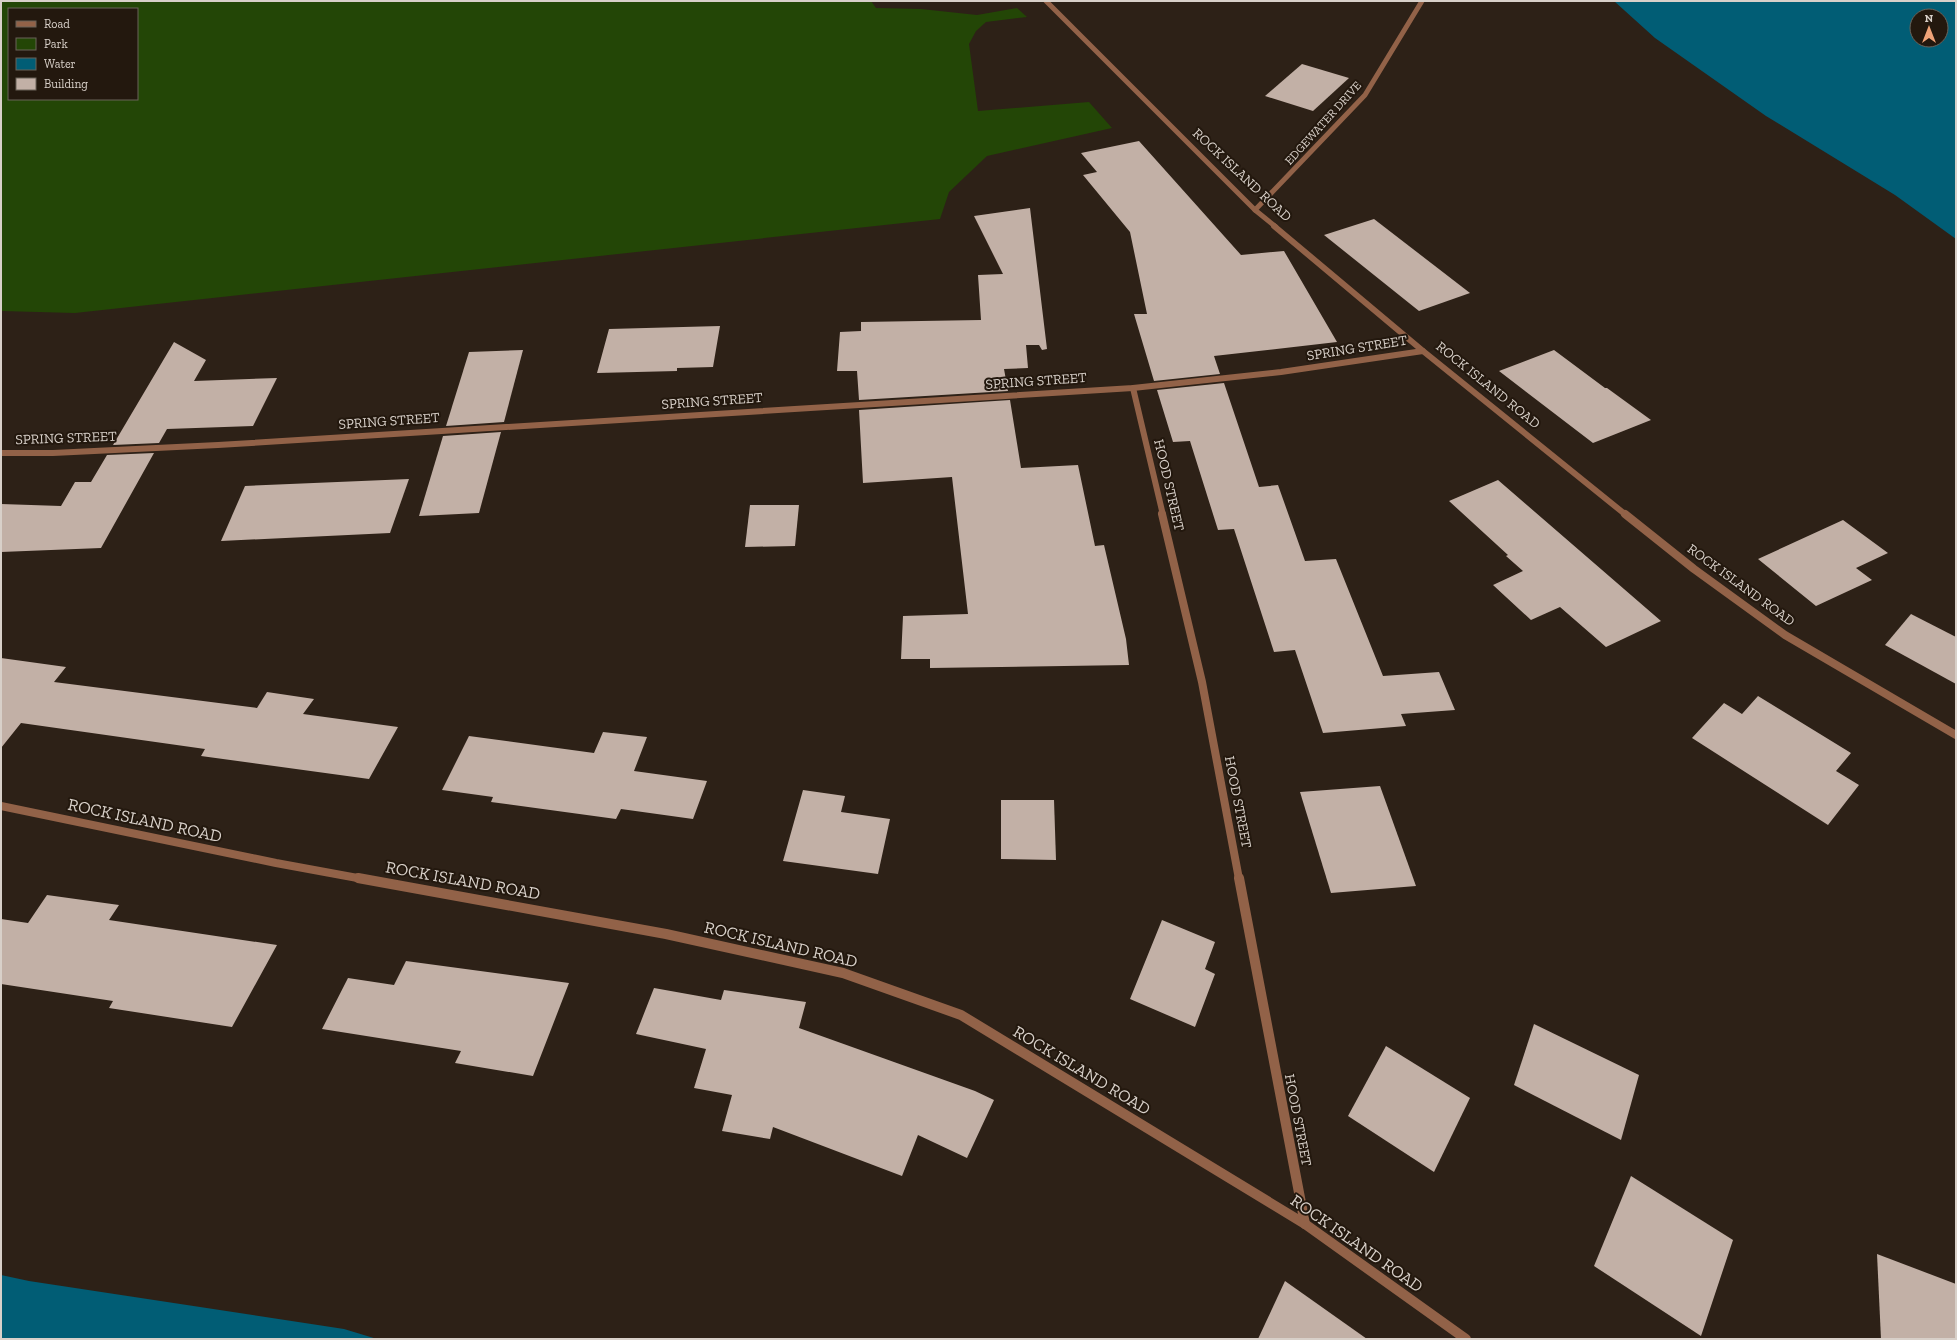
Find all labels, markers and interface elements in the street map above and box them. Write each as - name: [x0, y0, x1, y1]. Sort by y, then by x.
- legend: [8, 8, 138, 100]
- north arrow: [1909, 8, 1949, 48]
- text: N: [1925, 12, 1934, 25]
- text: Road: [44, 17, 70, 31]
- text: Park: [44, 37, 69, 51]
- text: Water: [44, 57, 76, 71]
- text: Building: [44, 77, 88, 91]
- street label: EDGEWATER DRIVE: [1282, 78, 1364, 168]
- street label: ROCK ISLAND ROAD: [1189, 125, 1295, 225]
- street label: SPRING STREET: [1306, 332, 1409, 364]
- street label: ROCK ISLAND ROAD: [1432, 338, 1544, 432]
- street label: SPRING STREET: [985, 369, 1088, 393]
- street label: SPRING STREET: [661, 389, 764, 413]
- street label: SPRING STREET: [338, 409, 441, 433]
- street label: SPRING STREET: [15, 428, 117, 448]
- street label: HOOD STREET: [1150, 437, 1188, 533]
- street label: ROCK ISLAND ROAD: [1684, 540, 1798, 630]
- street label: HOOD STREET: [1221, 754, 1255, 850]
- street label: ROCK ISLAND ROAD: [66, 794, 224, 846]
- street label: ROCK ISLAND ROAD: [384, 857, 542, 903]
- street label: ROCK ISLAND ROAD: [702, 917, 860, 971]
- street label: ROCK ISLAND ROAD: [1010, 1021, 1154, 1119]
- street label: HOOD STREET: [1281, 1072, 1315, 1168]
- street label: ROCK ISLAND ROAD: [1287, 1190, 1427, 1296]

